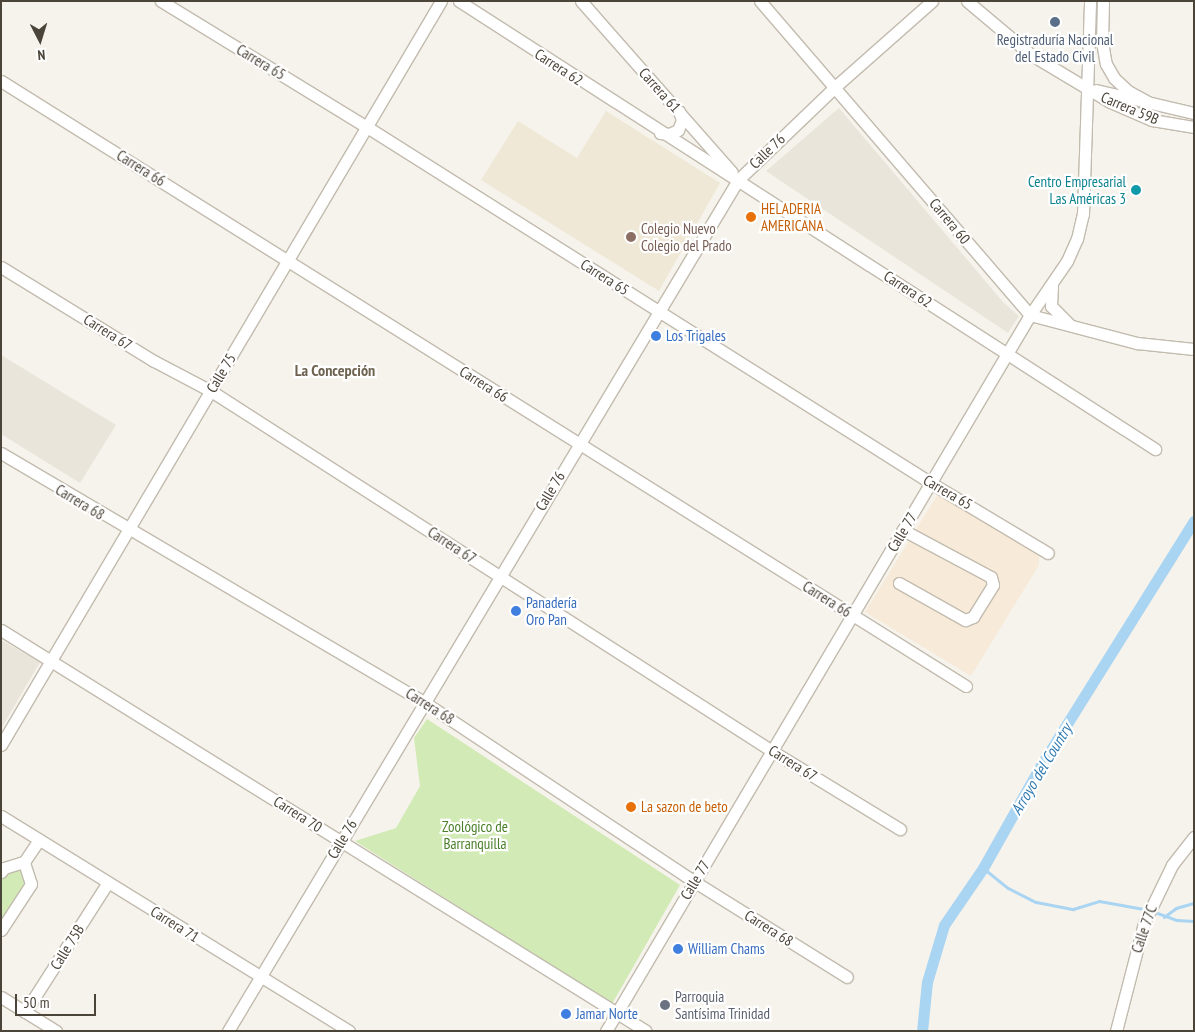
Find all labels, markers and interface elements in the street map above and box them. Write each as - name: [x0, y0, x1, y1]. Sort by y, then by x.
- north arrow: [15, 15, 65, 65]
- marker: Registraduría Nacional del Estado Civil: [1049, 16, 1061, 28]
- place label: Registraduría Nacional del Estado Civil: [997, 30, 1113, 65]
- street label: Carrera 65: [233, 40, 289, 84]
- street label: Carrera 62: [532, 45, 586, 89]
- text: N: [37, 46, 46, 64]
- street label: Carrera 61: [635, 64, 685, 116]
- street label: Carrera 59B: [1098, 88, 1162, 128]
- street label: Calle 76: [745, 130, 789, 172]
- street label: Carrera 66: [113, 146, 169, 190]
- place label: Centro Empresarial Las Américas 3: [1028, 172, 1126, 207]
- marker: Centro Empresarial Las Américas 3: [1130, 184, 1142, 196]
- street label: Carrera 60: [926, 195, 974, 247]
- place label: HELADERIA AMERICANA: [761, 199, 824, 234]
- marker: HELADERIA AMERICANA: [745, 211, 757, 223]
- place label: Colegio Nuevo Colegio del Prado: [641, 219, 732, 254]
- marker: Colegio Nuevo Colegio del Prado: [625, 231, 637, 243]
- street label: Carrera 65: [577, 255, 633, 299]
- street label: Carrera 62: [881, 267, 935, 311]
- street label: Carrera 67: [80, 310, 136, 354]
- place label: Los Trigales: [666, 327, 726, 345]
- marker: Los Trigales: [650, 330, 662, 342]
- street label: Calle 75: [202, 350, 240, 396]
- district label: La Concepción: [295, 360, 375, 380]
- street label: Carrera 66: [456, 362, 512, 406]
- street label: Calle 76: [531, 468, 569, 514]
- street label: Carrera 65: [920, 471, 976, 513]
- street label: Carrera 68: [52, 480, 108, 524]
- street label: Calle 77: [883, 509, 921, 555]
- street label: Carrera 67: [425, 523, 479, 567]
- street label: Carrera 66: [799, 577, 855, 621]
- place label: Panadería Oro Pan: [526, 593, 577, 628]
- marker: Panadería Oro Pan: [510, 605, 522, 617]
- street label: Carrera 68: [402, 684, 458, 728]
- water label: Arroyo del Country: [1006, 720, 1076, 818]
- street label: Carrera 67: [765, 741, 821, 785]
- street label: Carrera 70: [270, 792, 326, 836]
- place label: La sazon de beto: [641, 798, 728, 816]
- marker: La sazon de beto: [625, 801, 637, 813]
- street label: Calle 76: [323, 816, 361, 862]
- park label: Zoológico de Barranquilla: [442, 817, 508, 852]
- street label: Calle 77: [676, 857, 714, 903]
- street label: Carrera 71: [147, 902, 203, 946]
- street label: Calle 77C: [1127, 903, 1161, 955]
- street label: Carrera 68: [741, 906, 797, 950]
- street label: Calle 75B: [46, 921, 88, 973]
- place label: William Chams: [688, 940, 765, 958]
- marker: William Chams: [672, 943, 684, 955]
- scale bar: [18, 984, 99, 1016]
- place label: Parroquia Santísima Trinidad: [675, 987, 770, 1022]
- text: 50 m: [23, 993, 49, 1012]
- marker: Parroquia Santísima Trinidad: [659, 999, 671, 1011]
- place label: Jamar Norte: [576, 1005, 638, 1023]
- marker: Jamar Norte: [560, 1008, 572, 1020]

